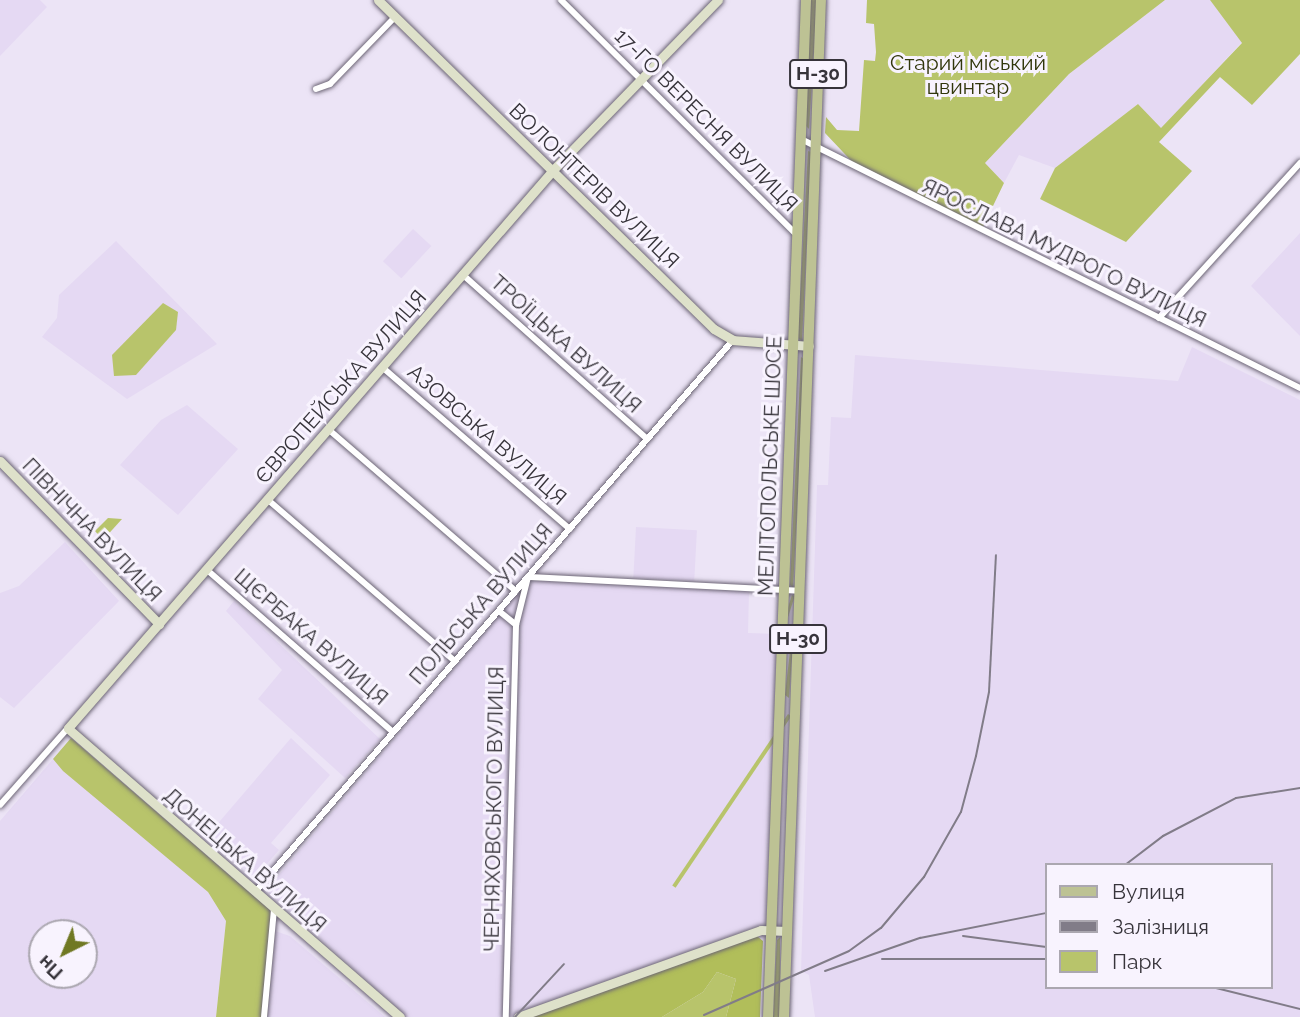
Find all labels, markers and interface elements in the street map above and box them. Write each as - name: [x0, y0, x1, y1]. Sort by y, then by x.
- street label: 17-ГО ВЕРЕСНЯ ВУЛИЦЯ: [609, 23, 803, 217]
- park label: Старий міський цвинтар: [890, 50, 1046, 100]
- road number: Н-30: [788, 58, 848, 90]
- street label: ВОЛОНТЕРІВ ВУЛИЦЯ: [504, 98, 684, 274]
- street label: ЯРОСЛАВА МУДРОГО ВУЛИЦЯ: [917, 173, 1211, 333]
- street label: ТРОЇЦЬКА ВУЛИЦЯ: [485, 269, 647, 419]
- street label: ЄВРОПЕЙСЬКА ВУЛИЦЯ: [250, 285, 432, 489]
- street label: МЕЛІТОПОЛЬСЬКЕ ШОСЕ: [753, 336, 787, 596]
- street label: АЗОВСЬКА ВУЛИЦЯ: [402, 359, 572, 511]
- street label: ПІВНІЧНА ВУЛИЦЯ: [17, 453, 167, 607]
- street label: ПОЛЬСЬКА ВУЛИЦЯ: [404, 518, 558, 690]
- street label: ЩЄРБАКА ВУЛИЦЯ: [229, 563, 393, 711]
- road number: Н-30: [768, 624, 828, 654]
- street label: ЧЕРНЯХОВСЬКОГО ВУЛИЦЯ: [479, 666, 509, 952]
- street label: ДОНЕЦЬКА ВУЛИЦЯ: [158, 782, 332, 938]
- legend: [1044, 863, 1272, 989]
- text: Вулиця: [1112, 879, 1185, 904]
- text: Залізниця: [1112, 914, 1209, 939]
- north arrow: [28, 919, 98, 989]
- text: Парк: [1112, 949, 1162, 974]
- text: Пн: [33, 951, 67, 985]

